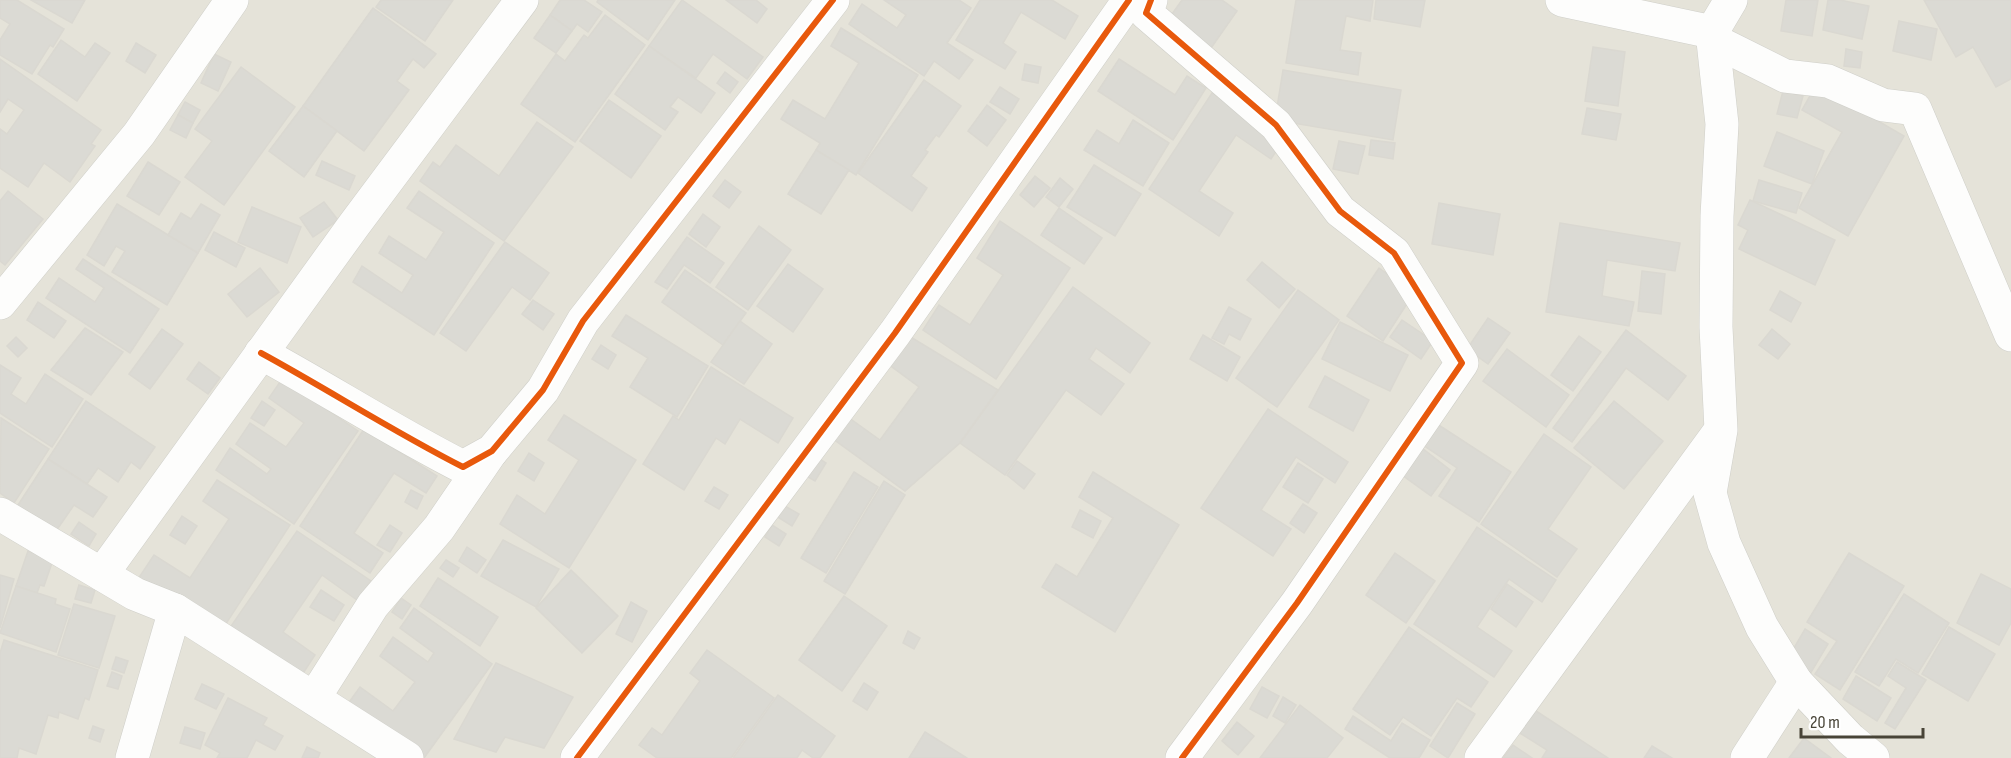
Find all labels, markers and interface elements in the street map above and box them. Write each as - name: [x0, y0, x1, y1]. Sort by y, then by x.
- scale bar: [1801, 701, 1922, 739]
- text: 20 m: [1810, 712, 1840, 733]

